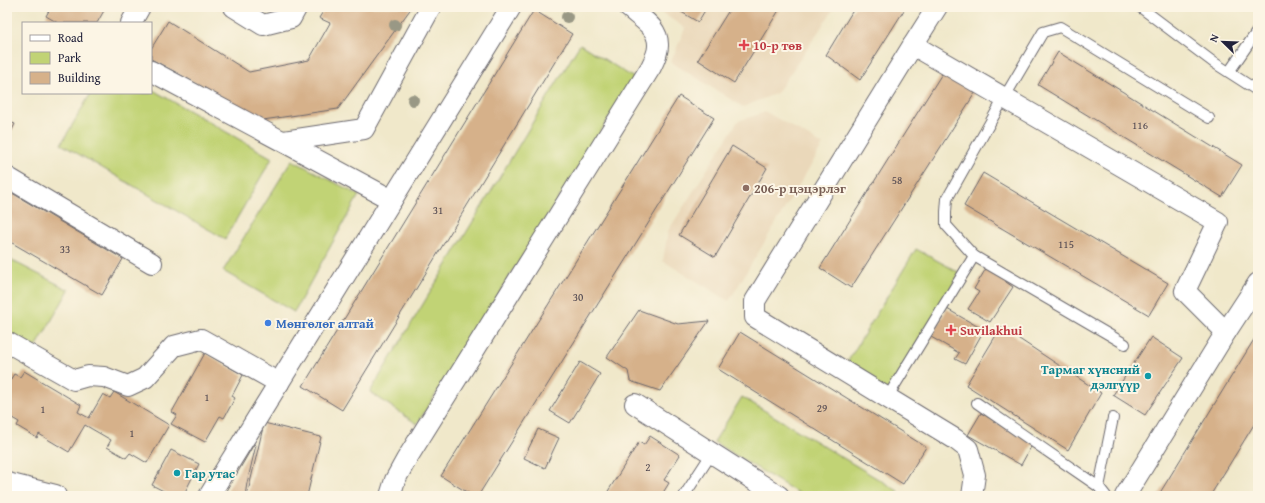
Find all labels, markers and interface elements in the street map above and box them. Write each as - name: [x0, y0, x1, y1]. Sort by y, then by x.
- legend: [22, 22, 152, 94]
- north arrow: [1203, 22, 1243, 62]
- text: Road: [58, 29, 84, 46]
- text: N: [1205, 31, 1223, 45]
- place label: 10-р төв: [753, 36, 802, 55]
- marker: 10-р төв: [738, 39, 750, 51]
- text: Park: [58, 49, 82, 66]
- text: Building: [58, 69, 101, 86]
- house number: 116: [1132, 117, 1148, 133]
- house number: 58: [892, 172, 902, 188]
- place label: 206-р цэцэрлэг: [754, 179, 846, 198]
- marker: 206-р цэцэрлэг: [741, 183, 751, 193]
- house number: 31: [433, 202, 443, 218]
- house number: 115: [1058, 236, 1074, 252]
- house number: 33: [60, 241, 70, 257]
- house number: 30: [573, 289, 583, 305]
- place label: Мөнгөлөг алтай: [276, 314, 374, 333]
- marker: Мөнгөлөг алтай: [263, 318, 273, 328]
- place label: Suvilakhui: [960, 321, 1022, 340]
- marker: Suvilakhui: [945, 324, 957, 336]
- place label: Тармаг хүнсний дэлгүүр: [1041, 360, 1141, 394]
- marker: Тармаг хүнсний дэлгүүр: [1143, 371, 1153, 381]
- house number: 1: [204, 389, 210, 405]
- house number: 29: [817, 400, 827, 416]
- house number: 1: [40, 401, 46, 417]
- house number: 1: [129, 425, 135, 441]
- house number: 2: [645, 459, 651, 475]
- place label: Гар утас: [185, 464, 235, 483]
- marker: Гар утас: [172, 468, 182, 478]

